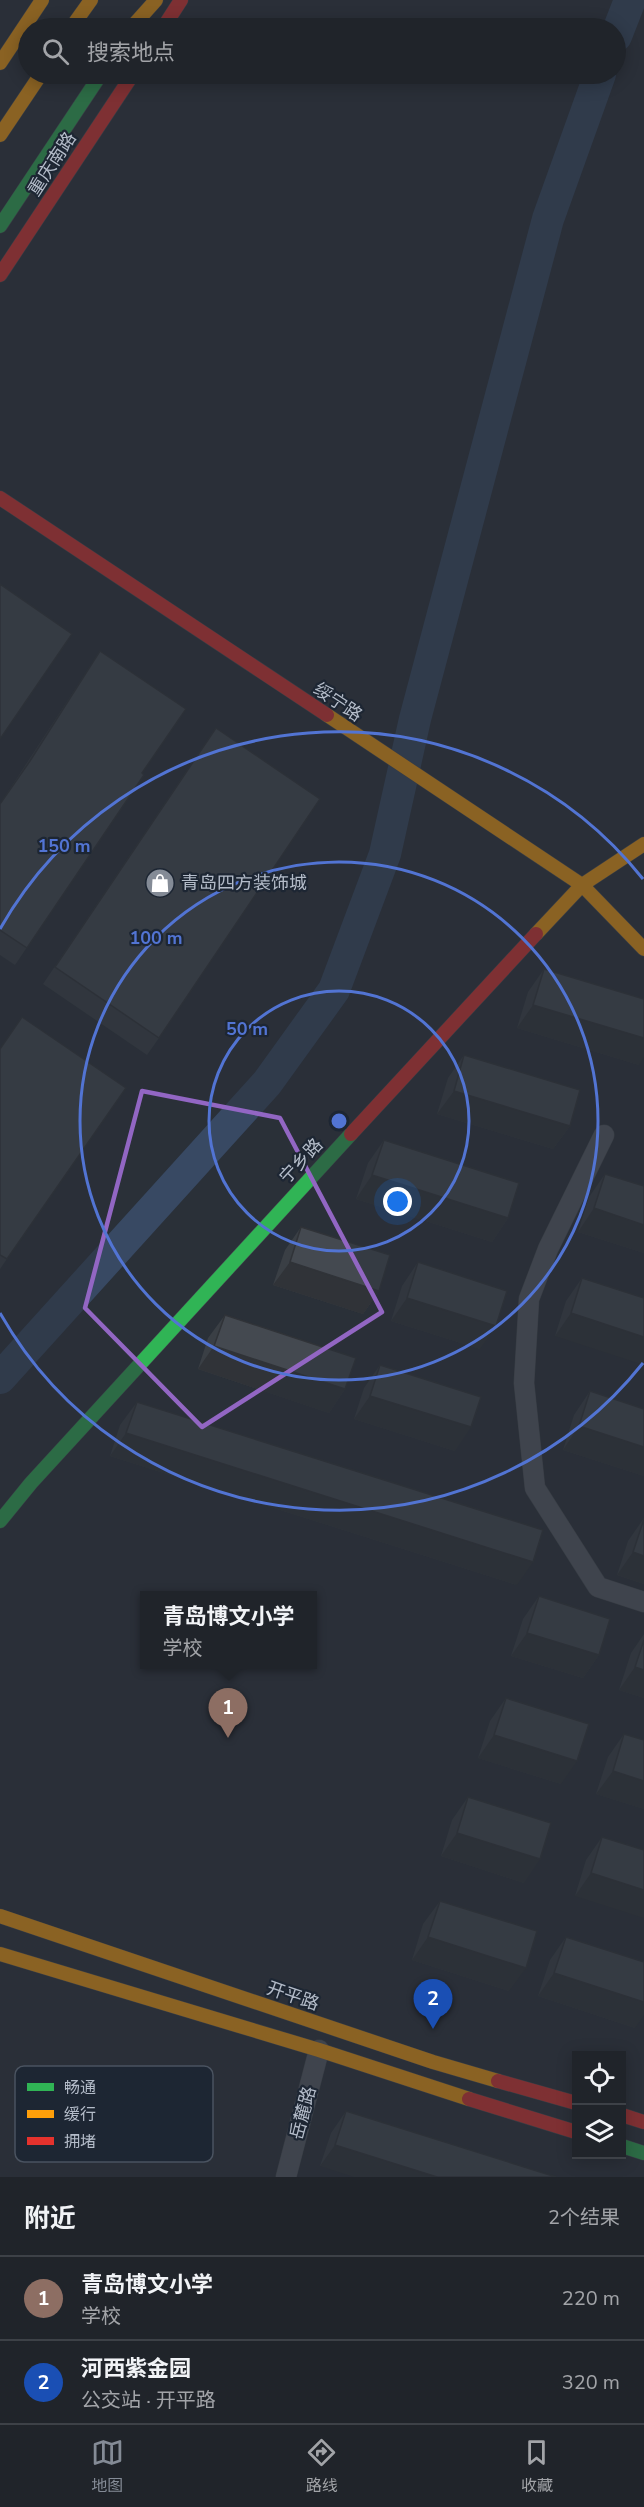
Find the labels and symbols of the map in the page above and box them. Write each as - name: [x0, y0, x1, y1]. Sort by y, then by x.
- street label: 重庆南路: [22, 127, 82, 201]
- street label: 绥宁路: [309, 677, 367, 727]
- text: 150 m: [37, 834, 91, 858]
- shop icon: 青岛四方装饰城: [144, 867, 176, 899]
- place label: 青岛四方装饰城: [181, 871, 307, 895]
- text: 100 m: [129, 926, 183, 950]
- text: 50 m: [226, 1017, 268, 1041]
- centre of rings: [329, 1111, 349, 1131]
- street label: 宁乡路: [274, 1133, 328, 1189]
- your location: [383, 1187, 412, 1216]
- pin: 1: [208, 1688, 248, 1738]
- street label: 开平路: [264, 1976, 322, 2016]
- pin: 2: [414, 1980, 452, 2029]
- legend: [15, 2066, 213, 2162]
- text: 畅通: [64, 2077, 96, 2099]
- street label: 岳麓路: [284, 2084, 322, 2142]
- text: 缓行: [64, 2104, 96, 2126]
- text: 拥堵: [64, 2131, 96, 2153]

